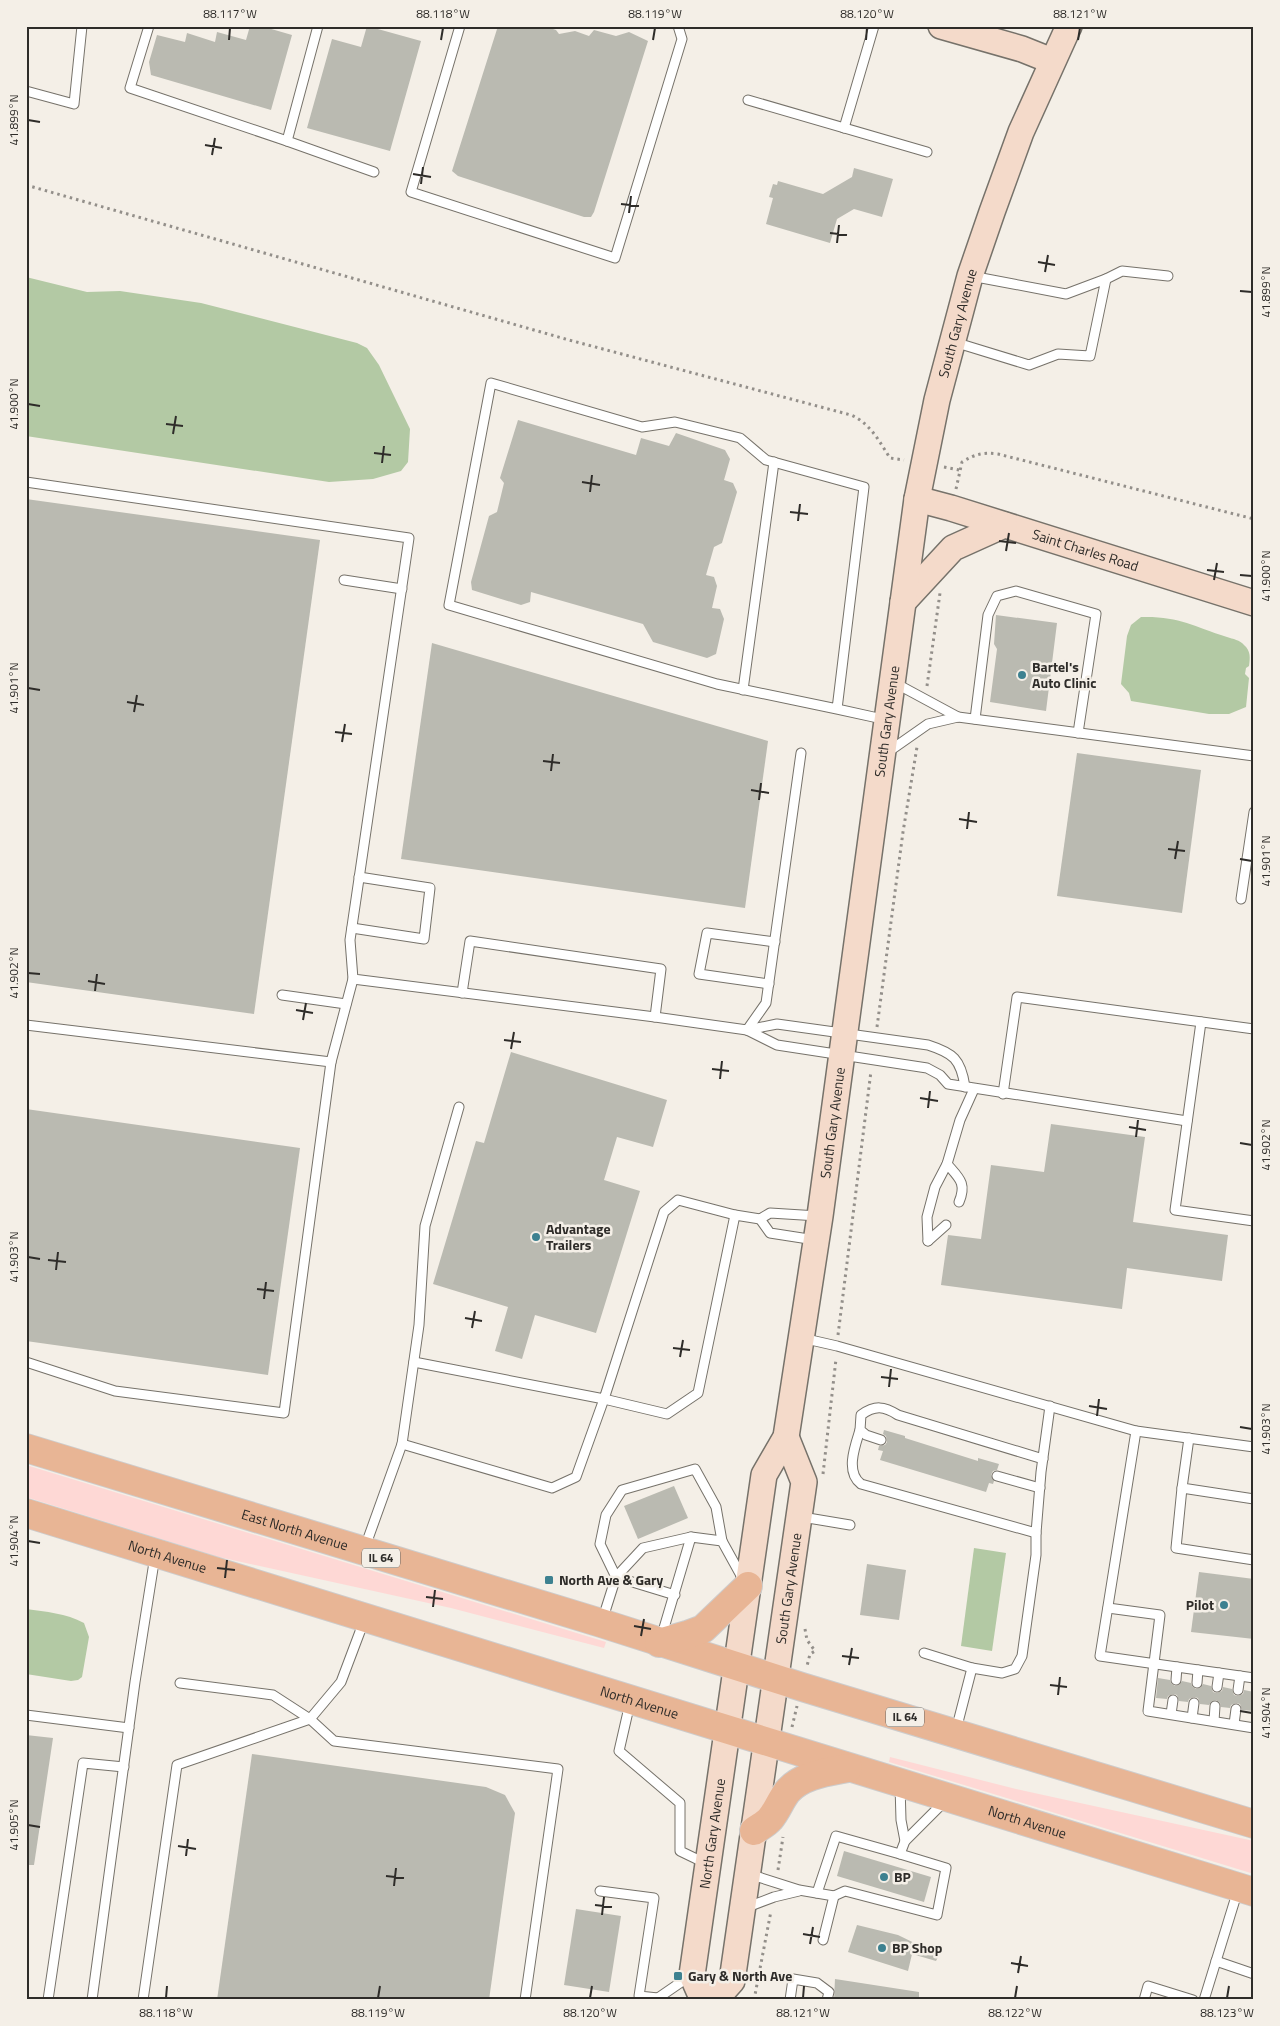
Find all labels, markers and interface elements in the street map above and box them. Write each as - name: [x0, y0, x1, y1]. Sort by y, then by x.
- text: 88.117°W: [203, 4, 257, 23]
- text: 88.118°W: [416, 4, 470, 23]
- text: 88.119°W: [628, 4, 682, 23]
- text: 88.120°W: [840, 4, 894, 23]
- text: 88.121°W: [1053, 4, 1107, 23]
- text: 41.899°N: [4, 94, 23, 146]
- street label: South Gary Avenue: [932, 266, 982, 380]
- text: 41.899°N: [1256, 266, 1275, 318]
- text: 41.900°N: [4, 378, 23, 430]
- street label: Saint Charles Road: [1030, 523, 1141, 576]
- text: 41.900°N: [1256, 550, 1275, 602]
- place label: Bartel's Auto Clinic: [1032, 656, 1096, 693]
- text: 41.901°N: [4, 662, 23, 714]
- street label: South Gary Avenue: [868, 664, 904, 778]
- marker: Bartel's Auto Clinic: [1016, 669, 1028, 681]
- text: 41.901°N: [1256, 835, 1275, 887]
- text: 41.902°N: [4, 947, 23, 999]
- street label: South Gary Avenue: [814, 1066, 850, 1180]
- text: 41.902°N: [1256, 1119, 1275, 1171]
- place label: Advantage Trailers: [546, 1218, 611, 1255]
- text: 41.903°N: [4, 1231, 23, 1283]
- marker: Advantage Trailers: [530, 1231, 542, 1243]
- text: 41.903°N: [1256, 1403, 1275, 1455]
- street label: East North Avenue: [239, 1503, 351, 1555]
- text: 41.904°N: [4, 1515, 23, 1567]
- street label: South Gary Avenue: [770, 1531, 807, 1645]
- street label: North Avenue: [126, 1534, 209, 1578]
- road number: IL 64: [362, 1549, 400, 1568]
- place label: North Ave & Gary: [559, 1569, 663, 1590]
- marker: North Ave & Gary: [543, 1574, 555, 1586]
- place label: Pilot: [1186, 1594, 1214, 1615]
- marker: Pilot: [1218, 1599, 1230, 1611]
- street label: North Avenue: [598, 1680, 681, 1724]
- text: 41.904°N: [1256, 1687, 1275, 1739]
- road number: IL 64: [886, 1708, 924, 1726]
- street label: North Gary Avenue: [694, 1777, 730, 1890]
- text: 41.905°N: [4, 1799, 23, 1851]
- street label: North Avenue: [986, 1800, 1069, 1844]
- place label: BP: [894, 1866, 911, 1887]
- marker: BP: [878, 1871, 890, 1883]
- place label: BP Shop: [892, 1937, 943, 1958]
- marker: BP Shop: [876, 1942, 888, 1954]
- place label: Gary & North Ave: [688, 1965, 792, 1986]
- marker: Gary & North Ave: [672, 1970, 684, 1982]
- text: 88.118°W: [139, 2003, 193, 2022]
- text: 88.119°W: [351, 2003, 405, 2022]
- text: 88.120°W: [563, 2003, 617, 2022]
- text: 88.121°W: [776, 2003, 830, 2022]
- text: 88.122°W: [988, 2003, 1042, 2022]
- text: 88.123°W: [1200, 2003, 1254, 2022]

